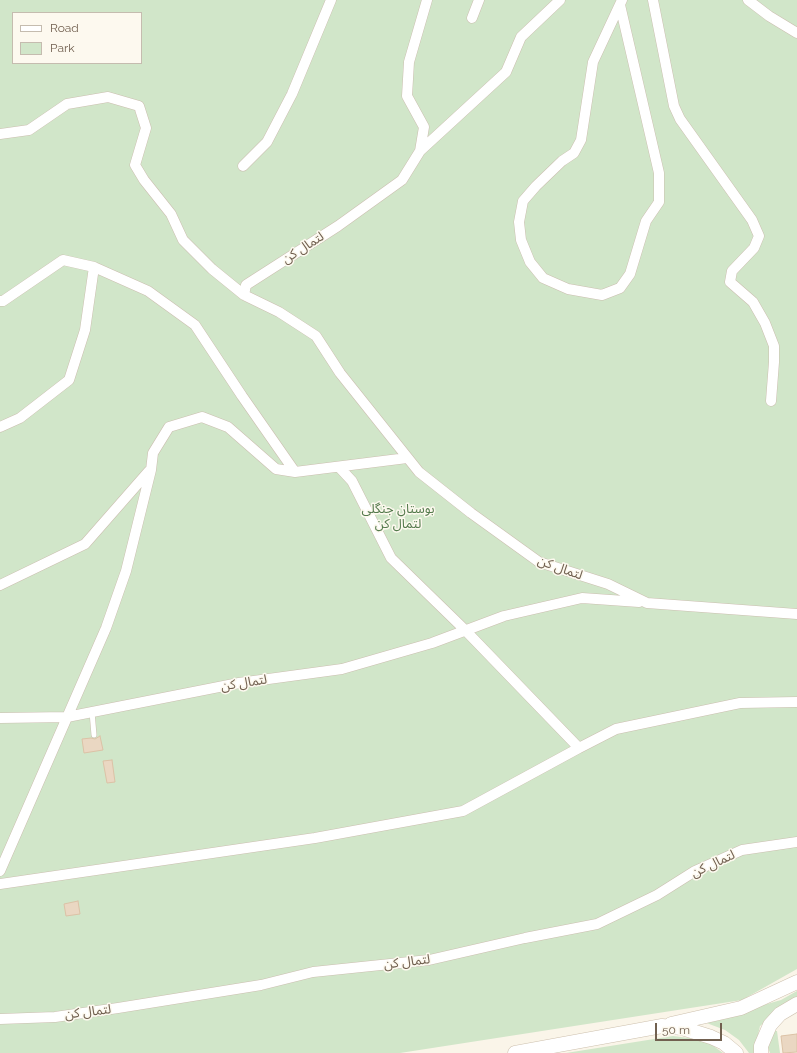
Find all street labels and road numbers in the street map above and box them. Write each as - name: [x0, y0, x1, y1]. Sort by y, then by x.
- street label: لتمال کن: [279, 229, 327, 267]
- street label: لتمال کن: [535, 553, 585, 583]
- street label: لتمال کن: [220, 672, 268, 694]
- street label: لتمال کن: [689, 847, 737, 881]
- street label: لتمال کن: [383, 951, 431, 973]
- street label: لتمال کن: [64, 1001, 112, 1023]

